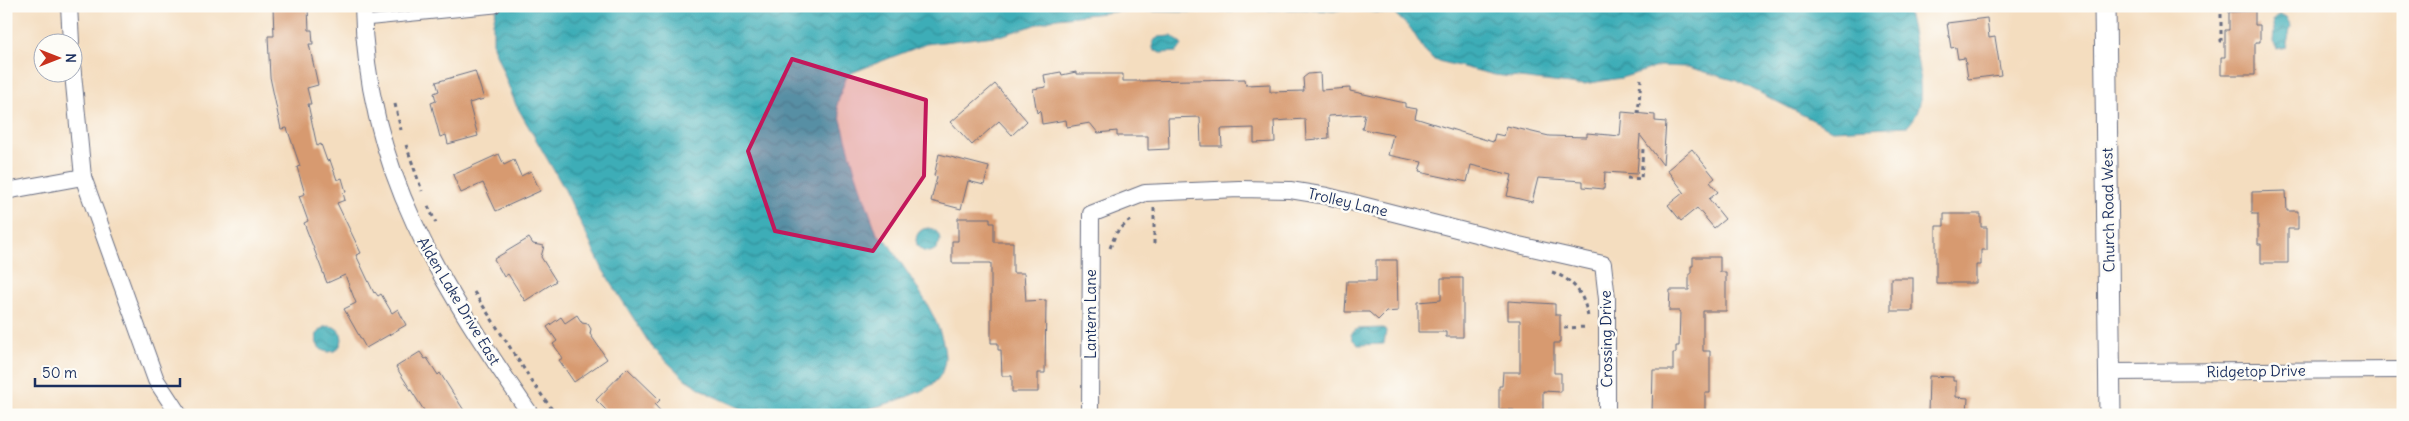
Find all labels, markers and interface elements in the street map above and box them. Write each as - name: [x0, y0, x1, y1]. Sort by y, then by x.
- north arrow: [32, 32, 82, 82]
- text: N: [62, 53, 80, 63]
- street label: Church Road West: [2097, 147, 2119, 273]
- street label: Trolley Lane: [1306, 184, 1390, 220]
- street label: Alden Lake Drive East: [413, 234, 505, 368]
- street label: Lantern Lane: [1081, 269, 1100, 359]
- street label: Crossing Drive: [1596, 290, 1616, 388]
- scale bar: [35, 356, 180, 388]
- street label: Ridgetop Drive: [2206, 361, 2306, 381]
- text: 50 m: [42, 363, 77, 382]

